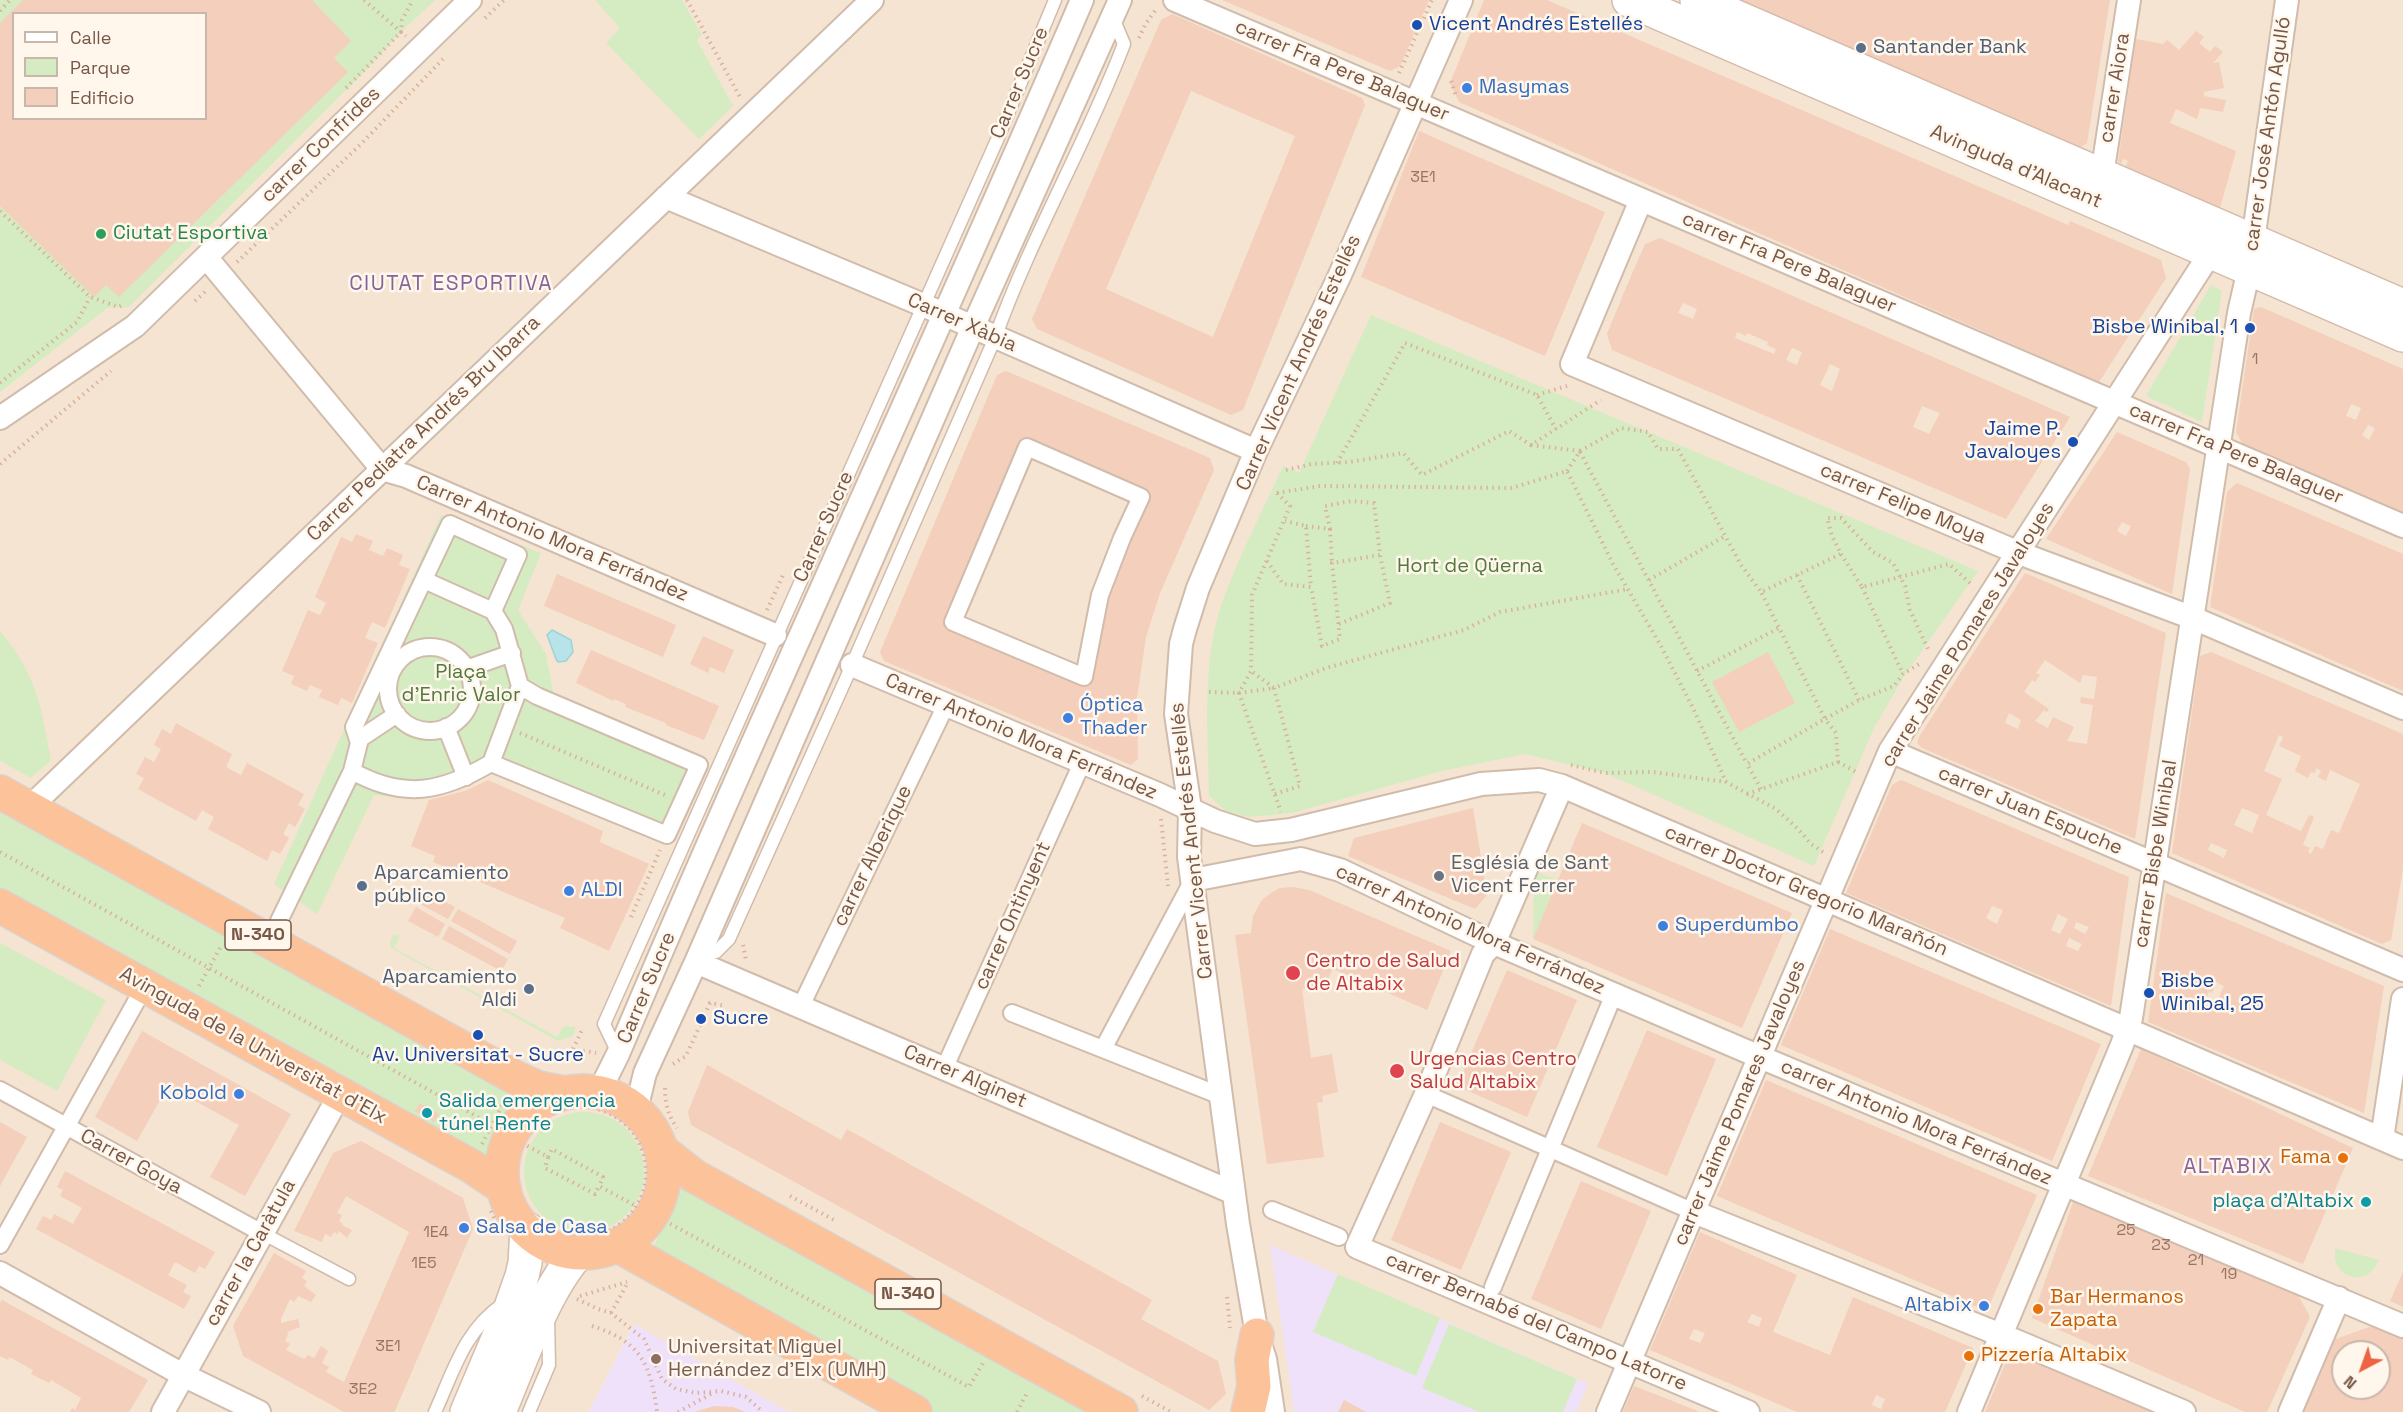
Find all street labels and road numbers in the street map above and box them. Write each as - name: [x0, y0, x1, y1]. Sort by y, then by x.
- street label: carrer Fra Pere Balaguer: [1231, 15, 1453, 127]
- street label: carrer José Antón Agulló: [2240, 15, 2296, 253]
- street label: Carrer Sucre: [986, 24, 1054, 142]
- street label: carrer Aiora: [2094, 31, 2136, 145]
- street label: carrer Confrides: [256, 82, 386, 208]
- street label: Avinguda d'Alacant: [1926, 120, 2106, 214]
- street label: carrer Fra Pere Balaguer: [1678, 207, 1900, 319]
- street label: Carrer Vicent Andrés Estellés: [1232, 231, 1366, 495]
- street label: Carrer Xàbia: [904, 288, 1020, 358]
- street label: Carrer Pediatra Andrés Bru Ibarra: [302, 311, 546, 547]
- street label: carrer Fra Pere Balaguer: [2125, 398, 2347, 510]
- street label: carrer Felipe Moya: [1816, 458, 1990, 550]
- street label: Carrer Sucre: [789, 468, 859, 586]
- street label: Carrer Antonio Mora Ferrández: [412, 471, 692, 607]
- street label: carrer Jaime Pomares Javaloyes: [1876, 498, 2060, 772]
- street label: Carrer Antonio Mora Ferrández: [881, 669, 1161, 805]
- street label: Carrer Vicent Andrés Estellés: [1166, 702, 1218, 980]
- street label: carrer Bisbe Winibal: [2129, 758, 2183, 950]
- street label: carrer Juan Espuche: [1934, 761, 2126, 861]
- street label: carrer Alberique: [828, 781, 918, 931]
- street label: carrer Doctor Gregorio Marañón: [1661, 820, 1951, 962]
- street label: carrer Ontinyent: [970, 838, 1056, 994]
- street label: carrer Antonio Mora Ferrández: [1332, 860, 1608, 1000]
- road number: N-340: [225, 920, 291, 950]
- street label: Carrer Sucre: [613, 929, 681, 1047]
- street label: carrer Jaime Pomares Javaloyes: [1669, 956, 1811, 1250]
- street label: Avinguda de la Universitat d'Elx: [115, 962, 391, 1130]
- street label: Carrer Alginet: [900, 1040, 1030, 1114]
- street label: carrer Antonio Mora Ferrández: [1777, 1055, 2055, 1191]
- street label: Carrer Goya: [76, 1124, 186, 1200]
- street label: carrer la Caràtula: [201, 1175, 301, 1331]
- street label: carrer Bernabé del Campo Latorre: [1382, 1247, 1690, 1397]
- road number: N-340: [875, 1279, 941, 1309]

